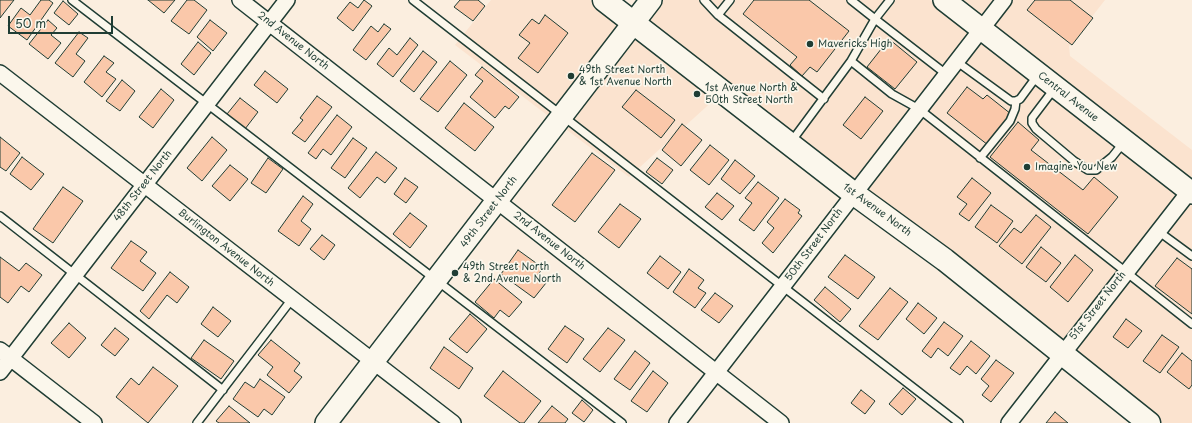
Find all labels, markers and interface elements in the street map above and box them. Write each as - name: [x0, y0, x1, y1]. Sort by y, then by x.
- scale bar: [10, 8, 115, 34]
- street label: 2nd Avenue North: [255, 9, 331, 73]
- text: 50 m: [15, 14, 46, 32]
- place label: Mavericks High: [818, 38, 892, 50]
- marker: Mavericks High: [805, 39, 815, 49]
- place label: 49th Street North & 1st Avenue North: [579, 64, 672, 88]
- street label: Central Avenue: [1035, 70, 1101, 124]
- marker: 49th Street North & 1st Avenue North: [566, 71, 576, 81]
- place label: 1st Avenue North & 50th Street North: [705, 82, 798, 106]
- marker: 1st Avenue North & 50th Street North: [692, 89, 702, 99]
- street label: 48th Street North: [111, 148, 175, 224]
- place label: Imagine You New: [1035, 161, 1117, 173]
- marker: Imagine You New: [1022, 162, 1032, 172]
- street label: 49th Street North: [458, 174, 520, 250]
- street label: 1st Avenue North: [840, 181, 914, 239]
- street label: 50th Street North: [783, 206, 845, 284]
- street label: Burlington Avenue North: [175, 207, 277, 289]
- street label: 2nd Avenue North: [511, 209, 587, 273]
- place label: 49th Street North & 2nd Avenue North: [463, 261, 561, 284]
- marker: 49th Street North & 2nd Avenue North: [450, 268, 460, 278]
- street label: 51st Street North: [1067, 269, 1129, 343]

